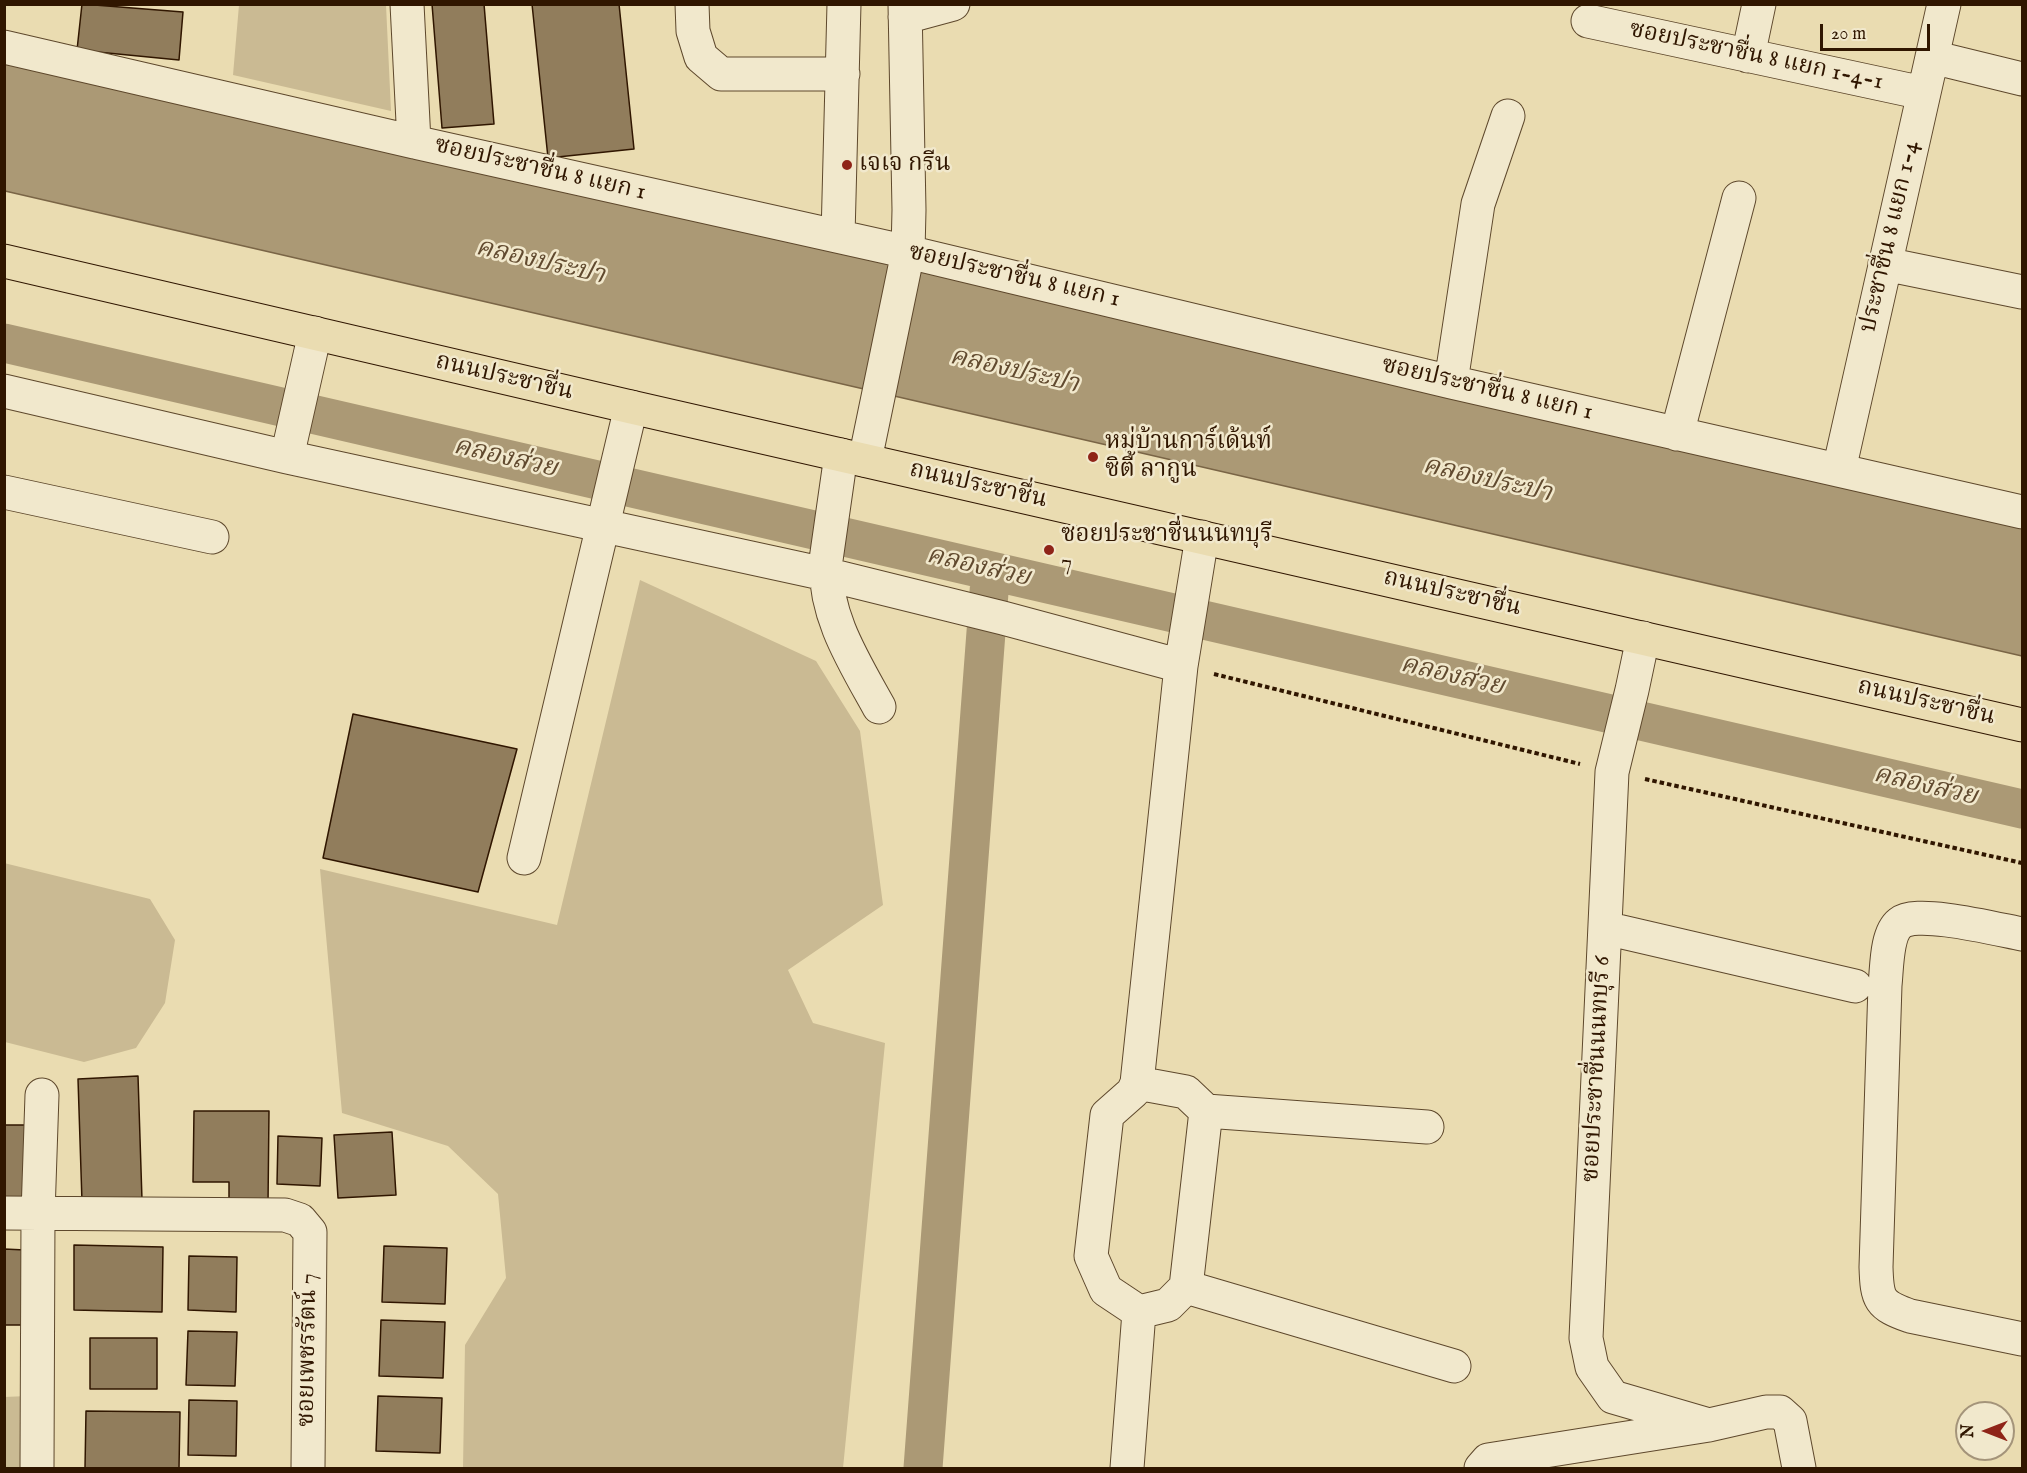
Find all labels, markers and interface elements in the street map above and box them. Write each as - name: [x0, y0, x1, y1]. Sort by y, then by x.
- scale bar: [1823, 12, 1932, 50]
- street label: ซอยประชาชื่น 8 แยก 1-4-1: [1626, 16, 1886, 98]
- text: 20 m: [1831, 23, 1866, 46]
- street label: ซอยประชาชื่น 8 แยก 1: [432, 132, 648, 208]
- street label: ประชาชื่น 8 แยก 1-4: [1855, 138, 1927, 336]
- place label: เจเจ กรีน: [859, 151, 950, 179]
- marker: เจเจ กรีน: [840, 158, 854, 172]
- water label: คลองประปา: [472, 233, 608, 293]
- street label: ซอยประชาชื่น 8 แยก 1: [906, 239, 1122, 315]
- water label: คลองประปา: [946, 342, 1082, 402]
- street label: ถนนประชาชื่น: [432, 348, 576, 408]
- street label: ซอยประชาชื่น 8 แยก 1: [1379, 352, 1595, 428]
- place label: หมู่บ้านการ์เด้นท์ ซิตี้ ลากูน: [1105, 429, 1272, 485]
- water label: คลองส่วย: [450, 432, 560, 486]
- marker: หมู่บ้านการ์เด้นท์ ซิตี้ ลากูน: [1086, 450, 1100, 464]
- water label: คลองประปา: [1419, 451, 1555, 511]
- street label: ถนนประชาชื่น: [906, 456, 1050, 516]
- place label: ซอยประชาชื่นนนทบุรี 7: [1061, 522, 1272, 578]
- water label: คลองส่วย: [923, 541, 1033, 595]
- marker: ซอยประชาชื่นนนทบุรี 7: [1042, 543, 1056, 557]
- street label: ถนนประชาชื่น: [1380, 564, 1524, 624]
- water label: คลองส่วย: [1397, 650, 1507, 704]
- street label: ถนนประชาชื่น: [1854, 673, 1998, 733]
- water label: คลองส่วย: [1870, 760, 1980, 814]
- street label: ซอยประชาชื่นนนทบุรี 6: [1578, 955, 1618, 1183]
- street label: ซอยเพชรรัตน์ 7: [293, 1273, 325, 1427]
- north arrow: [1955, 1401, 2015, 1461]
- text: N: [1959, 1424, 1979, 1438]

